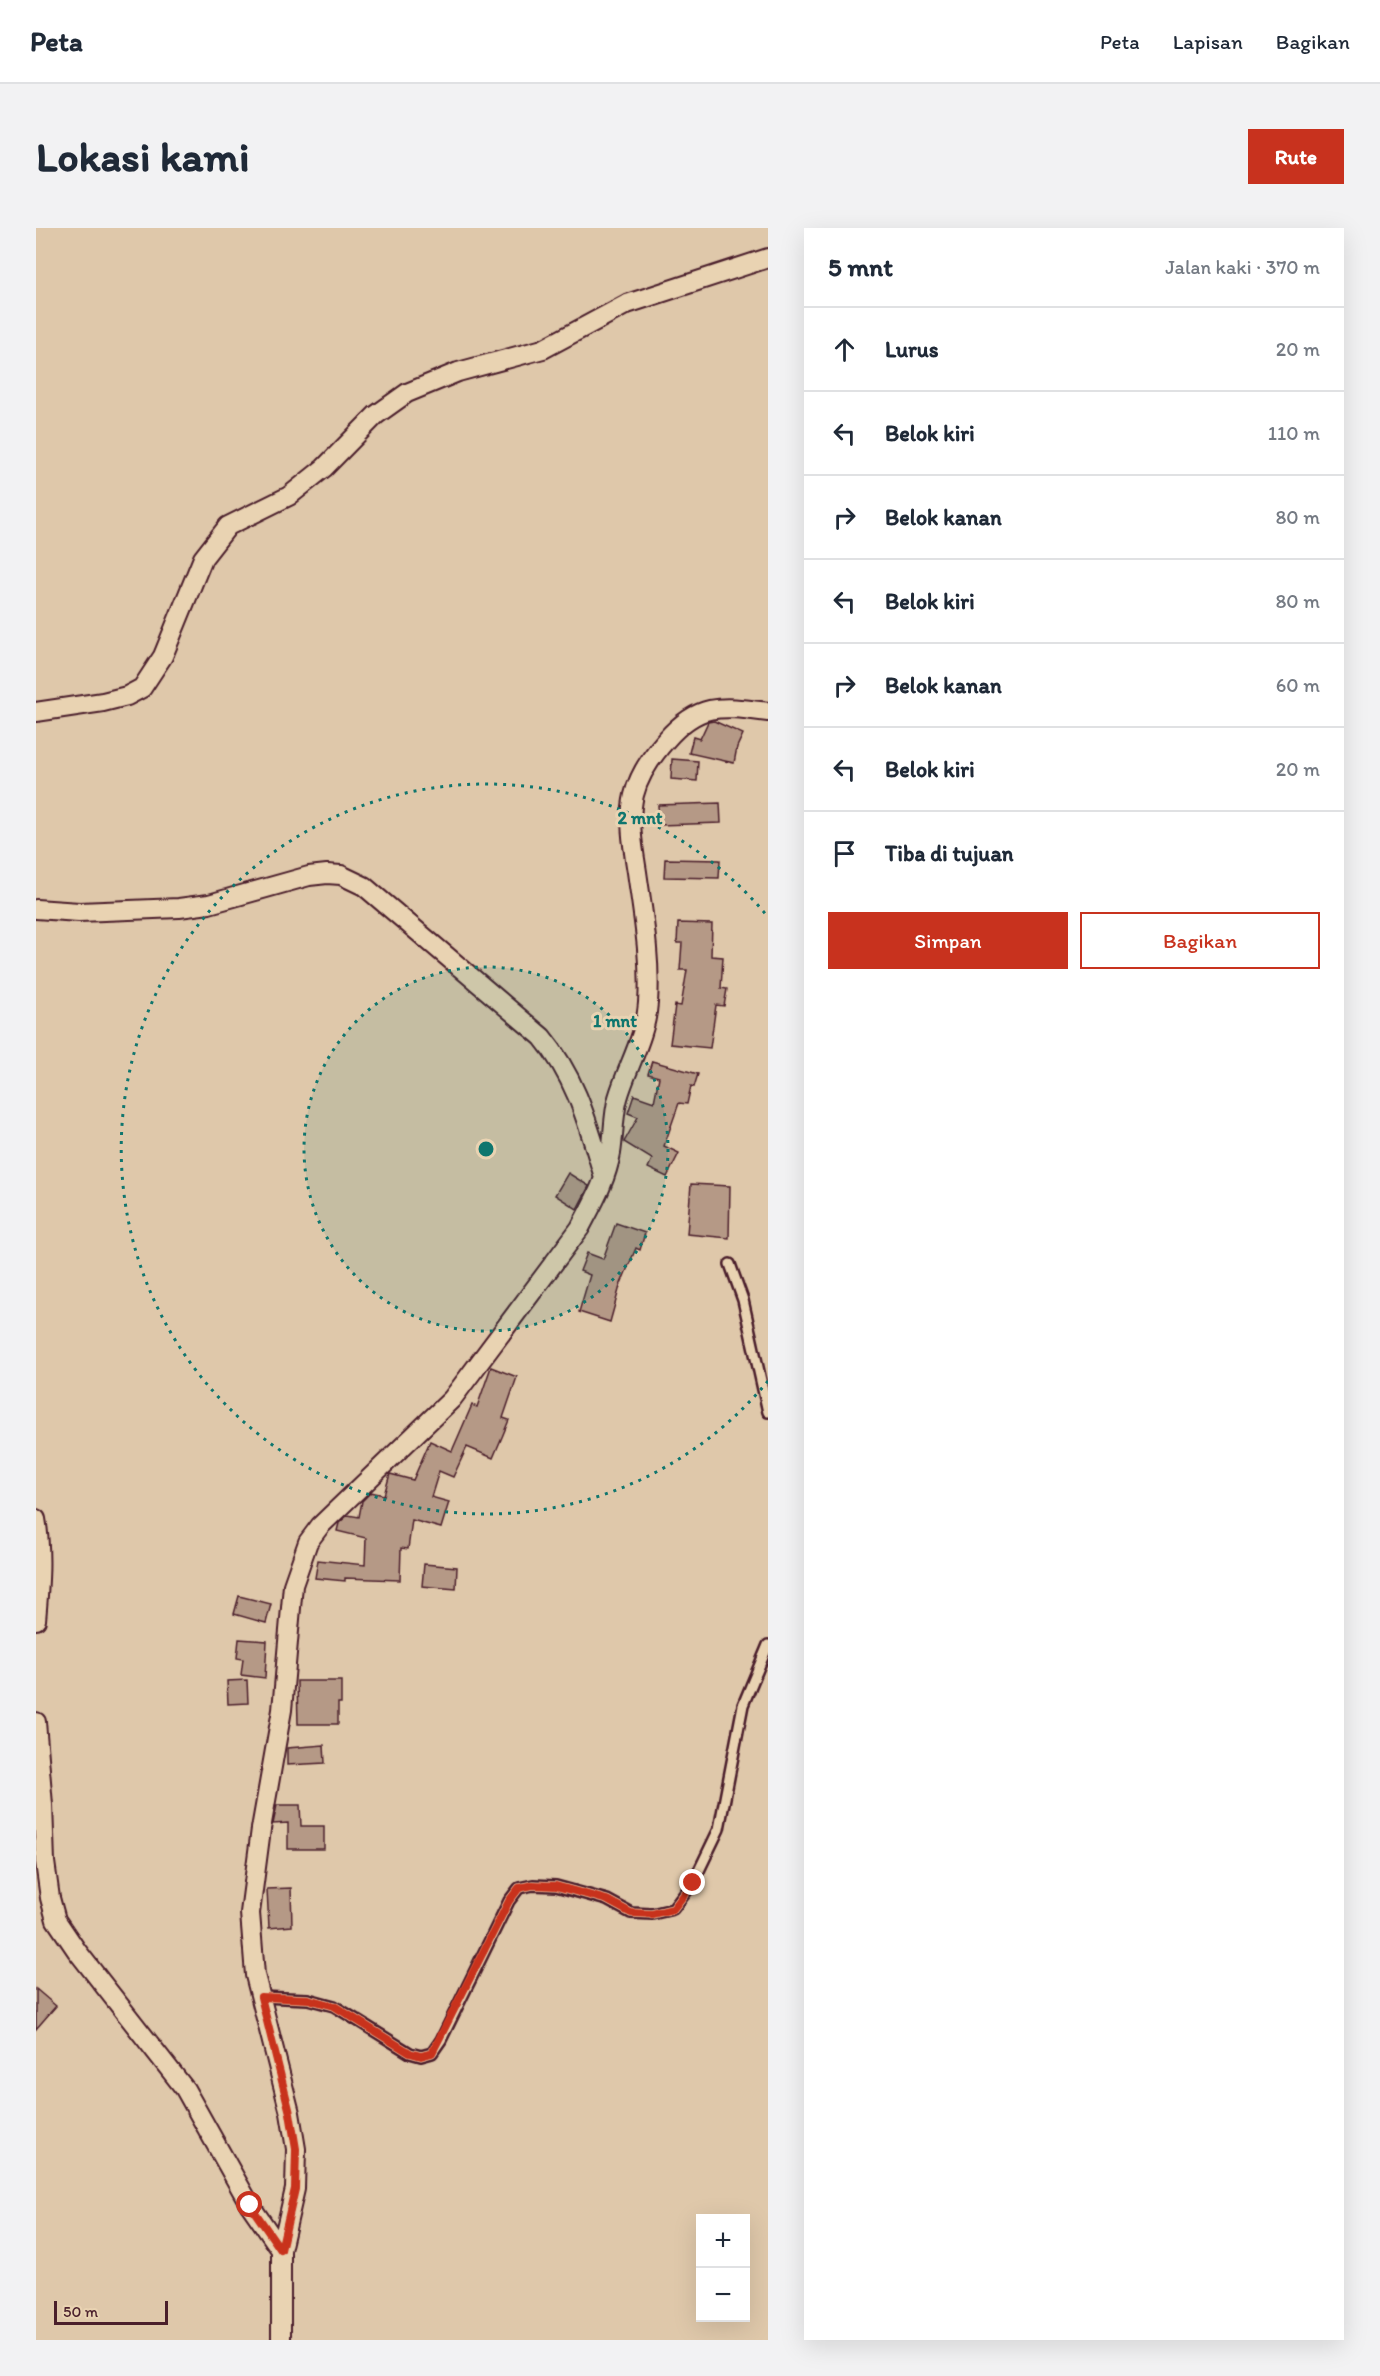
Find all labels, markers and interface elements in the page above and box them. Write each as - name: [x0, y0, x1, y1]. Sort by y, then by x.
- text: Peta: [30, 24, 83, 58]
- text: Peta: [1100, 29, 1140, 54]
- text: Lapisan: [1173, 29, 1243, 54]
- text: Bagikan: [1276, 29, 1350, 54]
- button: Rute: [1248, 129, 1344, 184]
- text: Lokasi kami: [36, 131, 250, 182]
- text: 5 mnt: [828, 251, 893, 283]
- text: Jalan kaki · 370 m: [1165, 255, 1320, 279]
- icon: ahead: [828, 333, 861, 366]
- text: Lurus: [885, 336, 939, 363]
- text: 20 m: [1276, 337, 1320, 361]
- icon: left: [828, 417, 861, 450]
- text: Belok kiri: [885, 420, 975, 447]
- text: 110 m: [1268, 421, 1320, 445]
- icon: right: [828, 501, 861, 534]
- text: Belok kanan: [885, 504, 1002, 531]
- text: 80 m: [1275, 505, 1320, 529]
- icon: left: [828, 585, 861, 618]
- text: Belok kiri: [885, 588, 975, 615]
- text: 80 m: [1275, 589, 1320, 613]
- icon: right: [828, 669, 861, 702]
- text: Belok kanan: [885, 672, 1002, 699]
- text: 60 m: [1276, 673, 1320, 697]
- icon: left: [828, 753, 861, 786]
- text: Belok kiri: [885, 756, 975, 783]
- text: 20 m: [1276, 757, 1320, 781]
- text: 2 mnt: [617, 807, 663, 829]
- icon: arrive: [828, 837, 861, 870]
- text: Tiba di tujuan: [885, 840, 1014, 867]
- button: Simpan: [828, 912, 1068, 969]
- button: Bagikan: [1080, 912, 1320, 969]
- text: 1 mnt: [593, 1010, 637, 1032]
- centre of rings: [476, 1139, 496, 1159]
- route end: [679, 1869, 705, 1895]
- route start: [236, 2191, 262, 2217]
- map controls: [696, 2214, 750, 2322]
- button: +: [696, 2214, 750, 2268]
- button: −: [696, 2268, 750, 2322]
- scale bar: [54, 2298, 168, 2326]
- text: 50 m: [63, 2302, 98, 2321]

